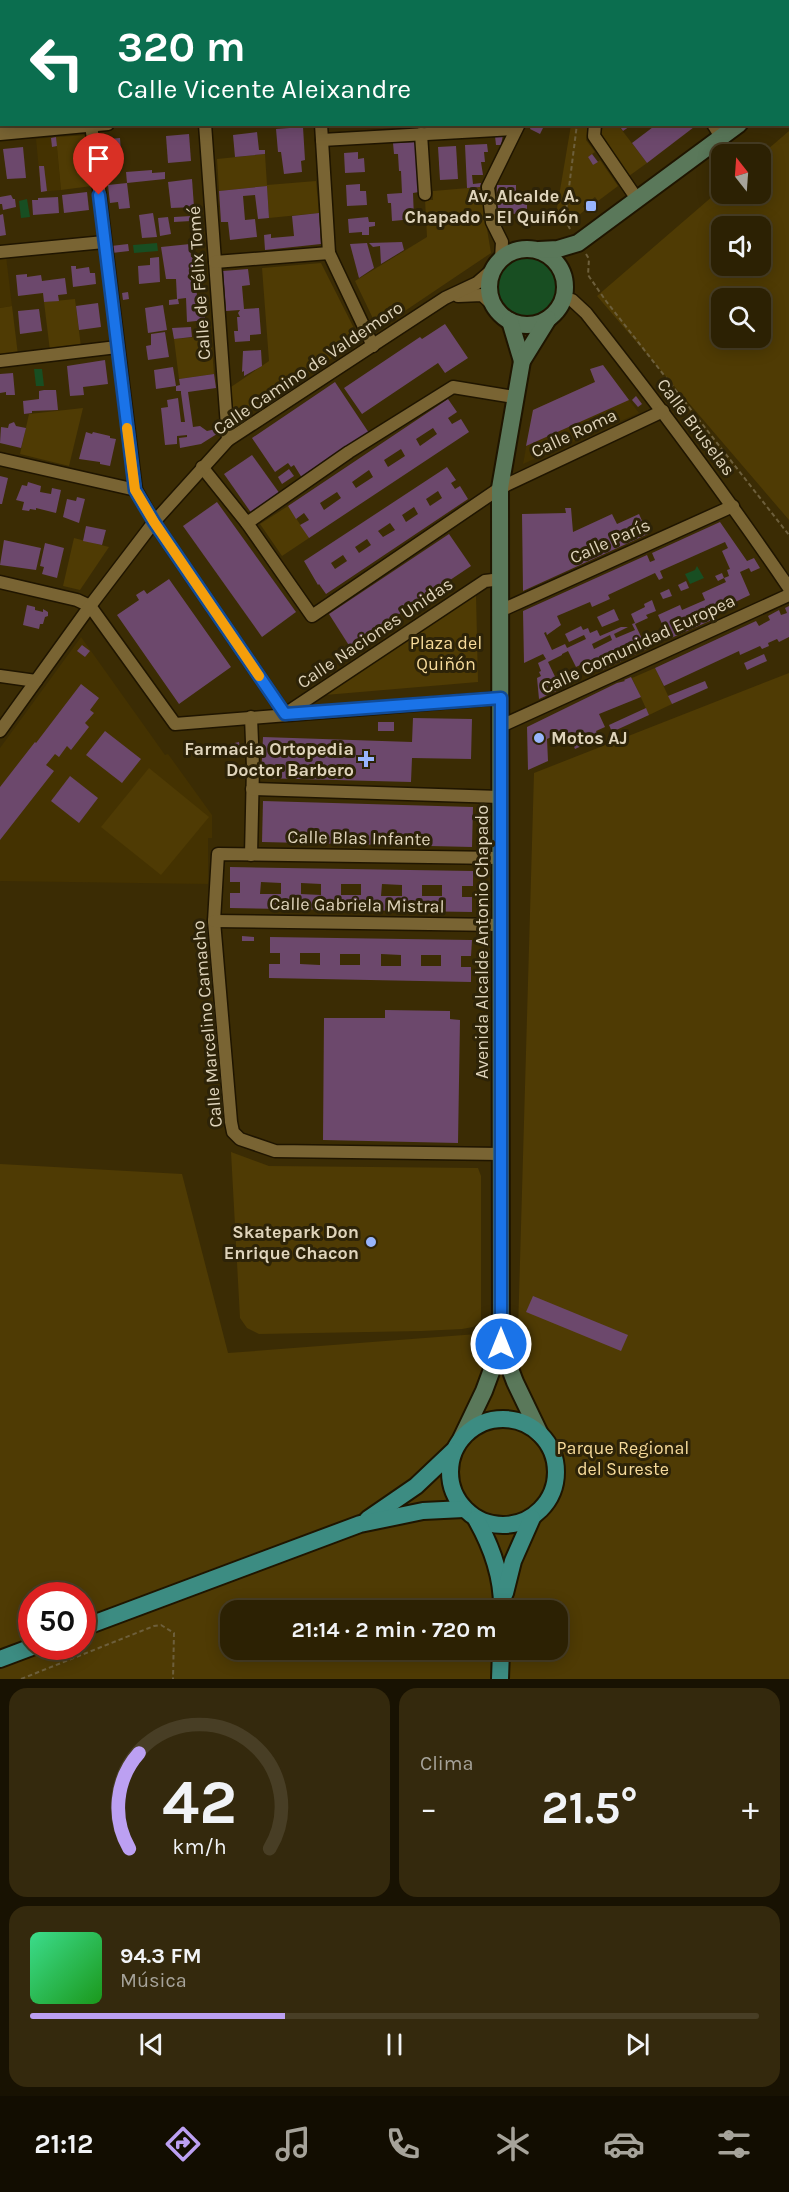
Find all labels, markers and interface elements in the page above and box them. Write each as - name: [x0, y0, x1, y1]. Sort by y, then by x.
- text: 320 m: [117, 22, 246, 72]
- icon: left: [18, 24, 96, 102]
- text: Calle Vicente Aleixandre: [117, 73, 411, 105]
- pin: [73, 133, 124, 195]
- icon: arrive: [82, 142, 115, 175]
- north arrow: [711, 144, 771, 204]
- map controls: [711, 144, 771, 348]
- place label: Av. Alcalde A. Chapado - El Quiñón: [405, 185, 579, 228]
- marker: Av. Alcalde A. Chapado - El Quiñón: [584, 199, 598, 213]
- street label: Calle de Félix Tomé: [183, 205, 215, 361]
- button: sound: [711, 216, 771, 276]
- button: search: [711, 288, 771, 348]
- street label: Calle Camino de Valdemoro: [209, 296, 407, 440]
- street label: Calle Bruselas: [652, 374, 740, 480]
- street label: Calle Roma: [528, 404, 620, 462]
- street label: Calle París: [566, 514, 654, 568]
- street label: Calle Naciones Unidas: [293, 573, 457, 693]
- street label: Calle Comunidad Europea: [537, 589, 739, 699]
- park label: Plaza del Quiñón: [410, 632, 482, 675]
- place label: Motos AJ: [551, 727, 628, 749]
- marker: Motos AJ: [532, 731, 546, 745]
- place label: Farmacia Ortopedia Doctor Barbero: [184, 738, 354, 781]
- marker: Farmacia Ortopedia Doctor Barbero: [359, 752, 373, 766]
- street label: Avenida Alcalde Antonio Chapado: [471, 805, 493, 1079]
- street label: Calle Blas Infante: [287, 826, 431, 850]
- street label: Calle Gabriela Mistral: [269, 892, 445, 918]
- street label: Calle Marcelino Camacho: [187, 920, 227, 1128]
- place label: Skatepark Don Enrique Chacon: [224, 1221, 359, 1264]
- marker: Skatepark Don Enrique Chacon: [364, 1235, 378, 1249]
- position arrow: [469, 1312, 533, 1376]
- park label: Parque Regional del Sureste: [557, 1437, 689, 1480]
- speed limit sign: 50: [18, 1582, 96, 1660]
- text: 21:14 · 2 min · 720 m: [291, 1617, 497, 1643]
- text: Clima: [420, 1752, 474, 1775]
- text: 42: [162, 1766, 237, 1839]
- text: 21.5°: [541, 1782, 638, 1834]
- text: −: [420, 1789, 437, 1827]
- text: +: [742, 1789, 759, 1827]
- text: km/h: [172, 1835, 227, 1860]
- text: 94.3 FM: [120, 1943, 202, 1969]
- text: Música: [120, 1969, 187, 1992]
- icon: previous: [135, 2028, 168, 2061]
- icon: pause: [378, 2028, 411, 2061]
- icon: next: [621, 2028, 654, 2061]
- icon: directions: [162, 2123, 204, 2165]
- icon: music: [272, 2123, 314, 2165]
- icon: phone: [382, 2123, 424, 2165]
- icon: climate: [492, 2123, 534, 2165]
- icon: car: [603, 2123, 645, 2165]
- icon: filters: [713, 2123, 755, 2165]
- text: 21:12: [34, 2128, 93, 2160]

